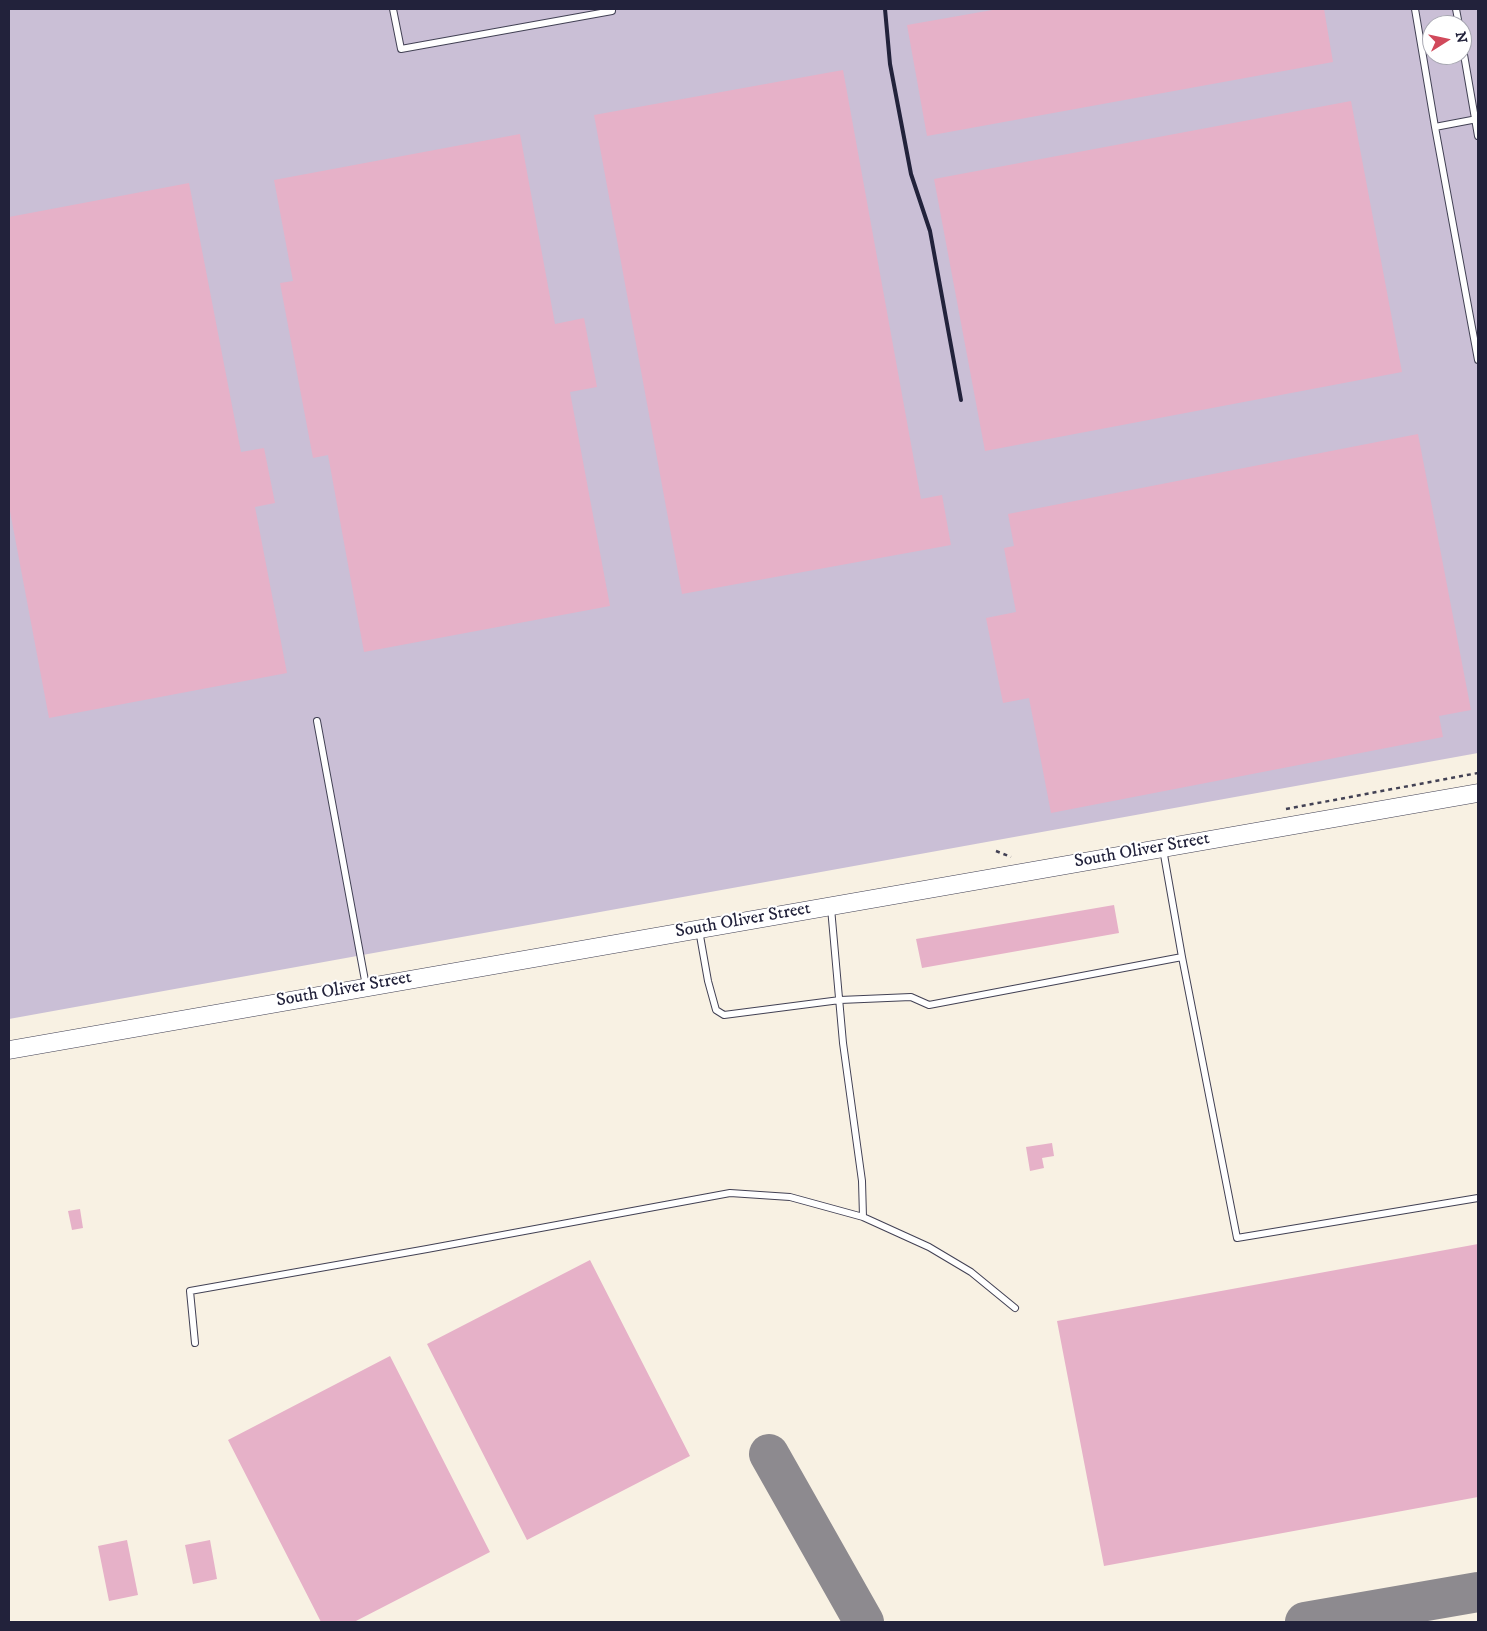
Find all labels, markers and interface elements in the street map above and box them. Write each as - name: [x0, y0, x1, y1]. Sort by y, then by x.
- north arrow: [1422, 15, 1472, 65]
- text: N: [1451, 30, 1471, 45]
- street label: South Oliver Street: [1073, 828, 1211, 874]
- street label: South Oliver Street: [674, 898, 812, 944]
- street label: South Oliver Street: [275, 967, 413, 1013]

